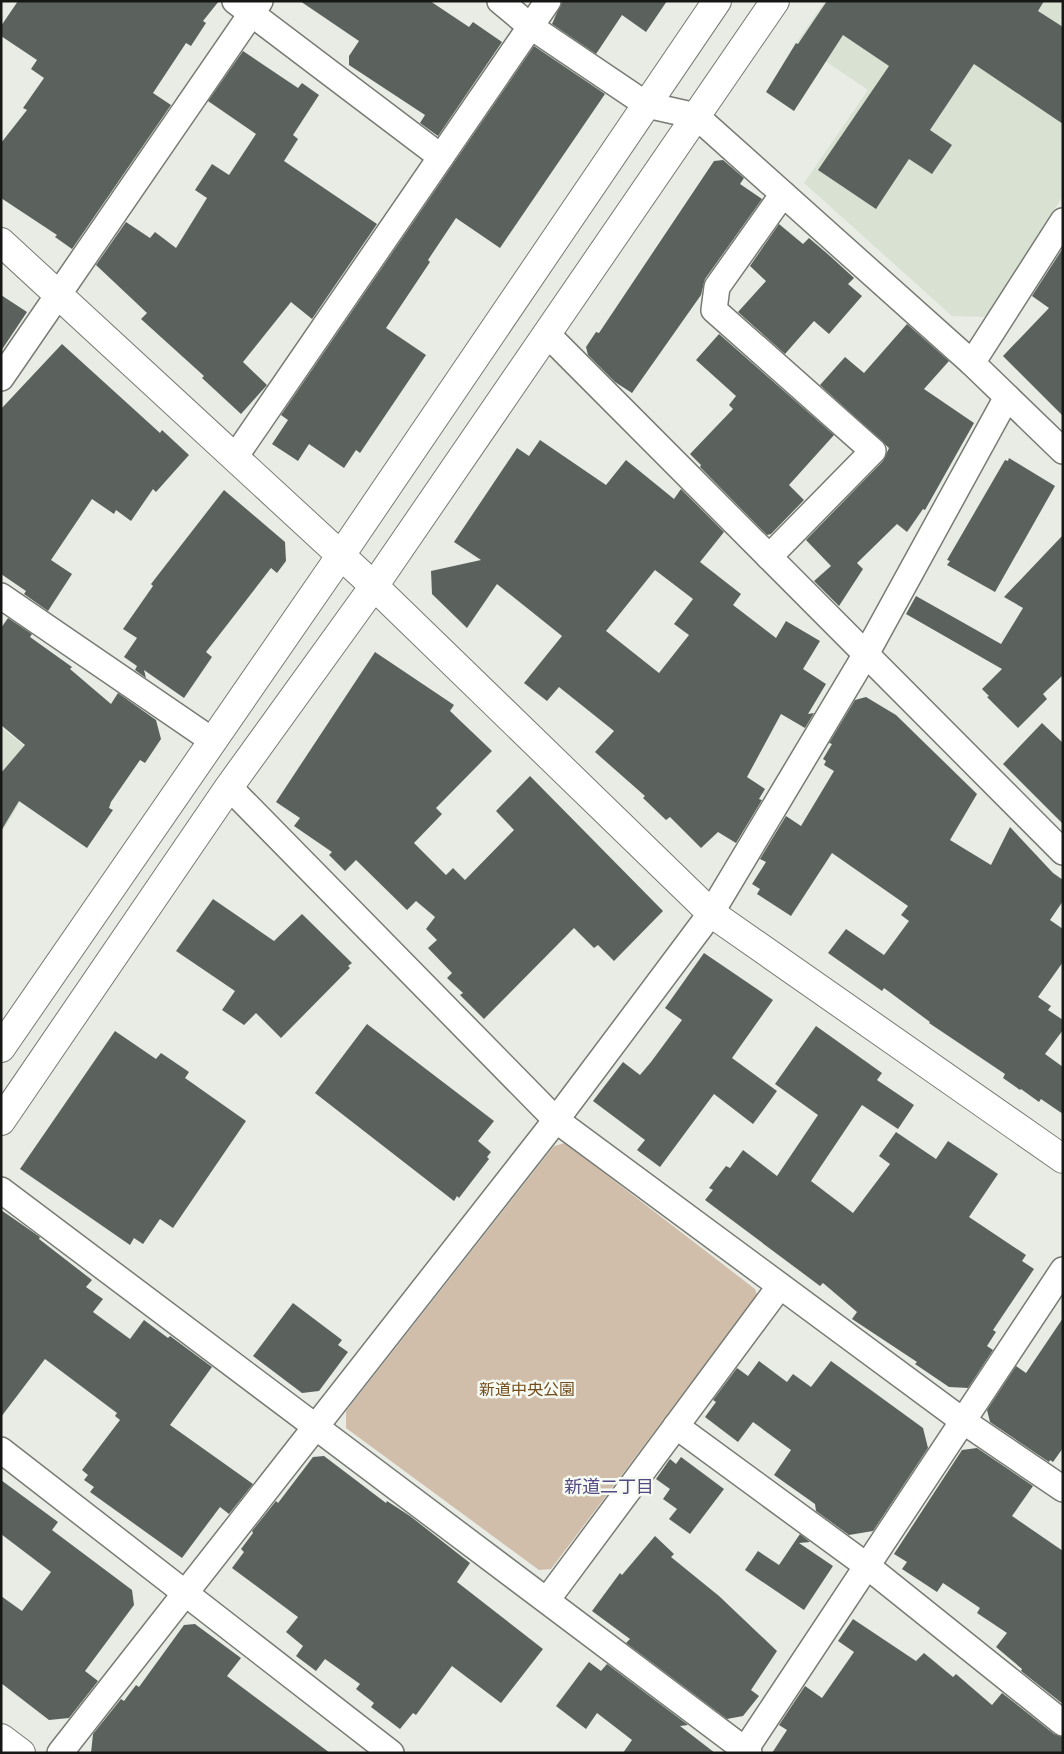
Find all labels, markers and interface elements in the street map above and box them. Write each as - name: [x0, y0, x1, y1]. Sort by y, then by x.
- park label: 新道中央公園: [479, 1379, 575, 1398]
- district label: 新道二丁目: [564, 1475, 654, 1497]

